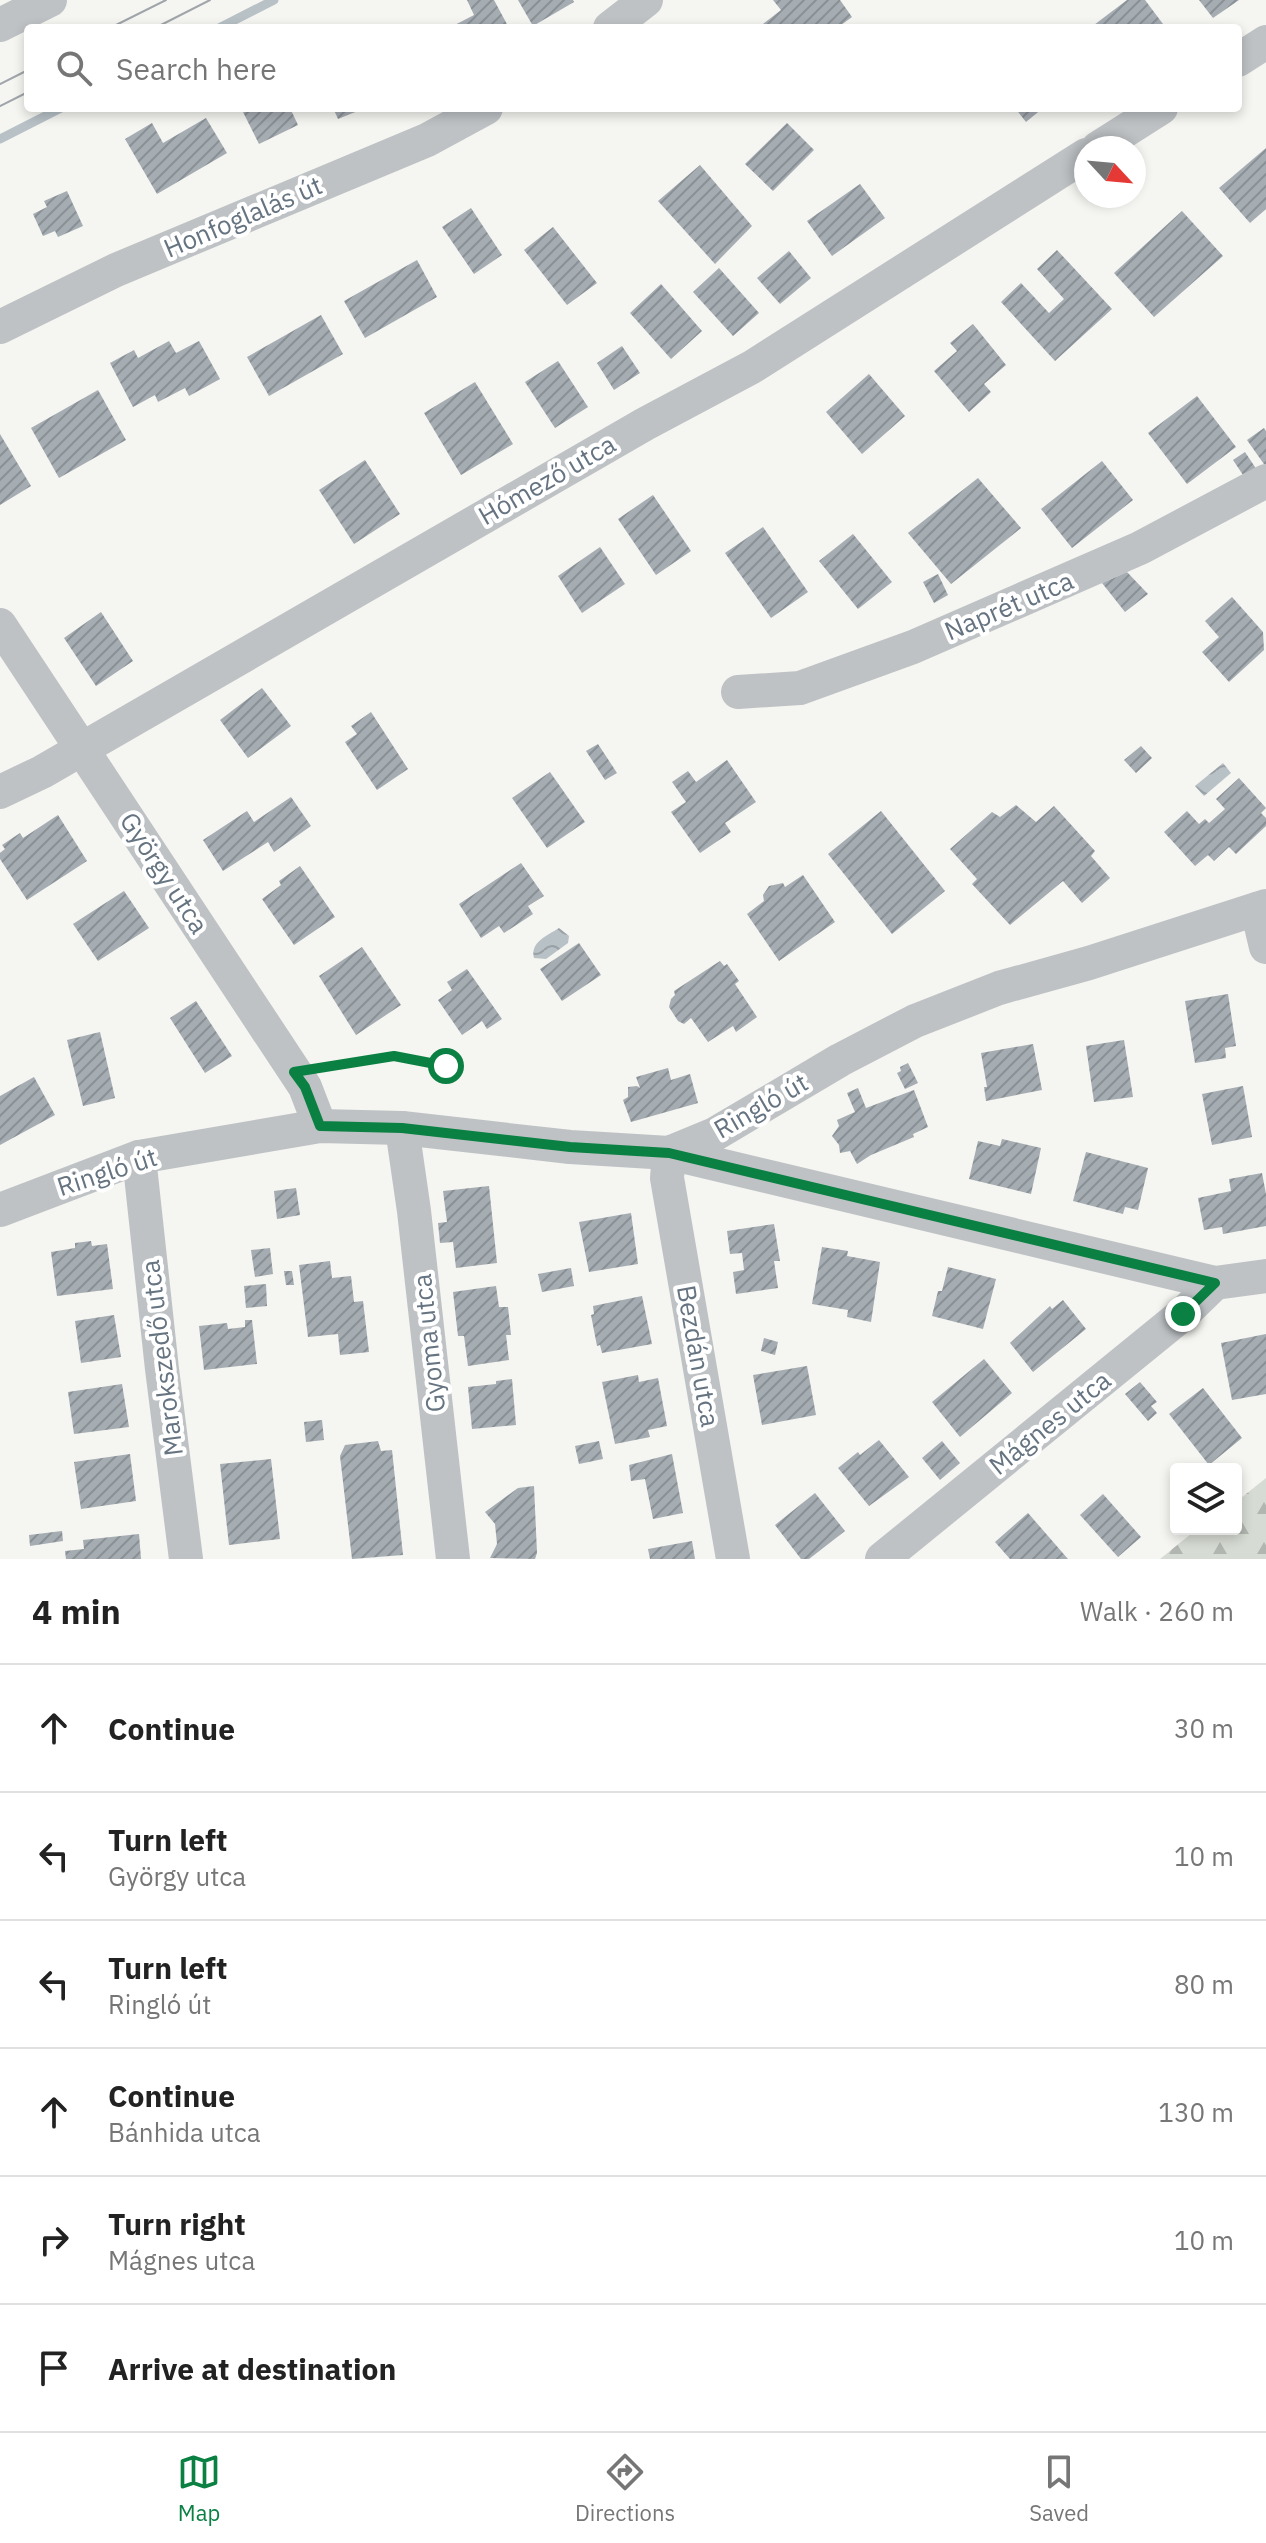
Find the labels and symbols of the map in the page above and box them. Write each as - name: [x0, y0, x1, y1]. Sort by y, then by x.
- north arrow: [1074, 136, 1146, 208]
- street label: Honfoglalás út: [158, 167, 327, 265]
- street label: Hómező utca: [472, 426, 621, 532]
- street label: Naprét utca: [939, 563, 1078, 648]
- street label: György utca: [113, 805, 217, 940]
- route start: [428, 1048, 464, 1084]
- street label: Ringló út: [707, 1065, 814, 1146]
- street label: Ringló út: [52, 1139, 161, 1203]
- street label: Marokszedő utca: [132, 1258, 190, 1458]
- street label: Gyoma utca: [404, 1272, 452, 1414]
- street label: Bezdán utca: [670, 1282, 728, 1430]
- route end: [1165, 1296, 1201, 1332]
- street label: Mágnes utca: [981, 1363, 1117, 1482]

